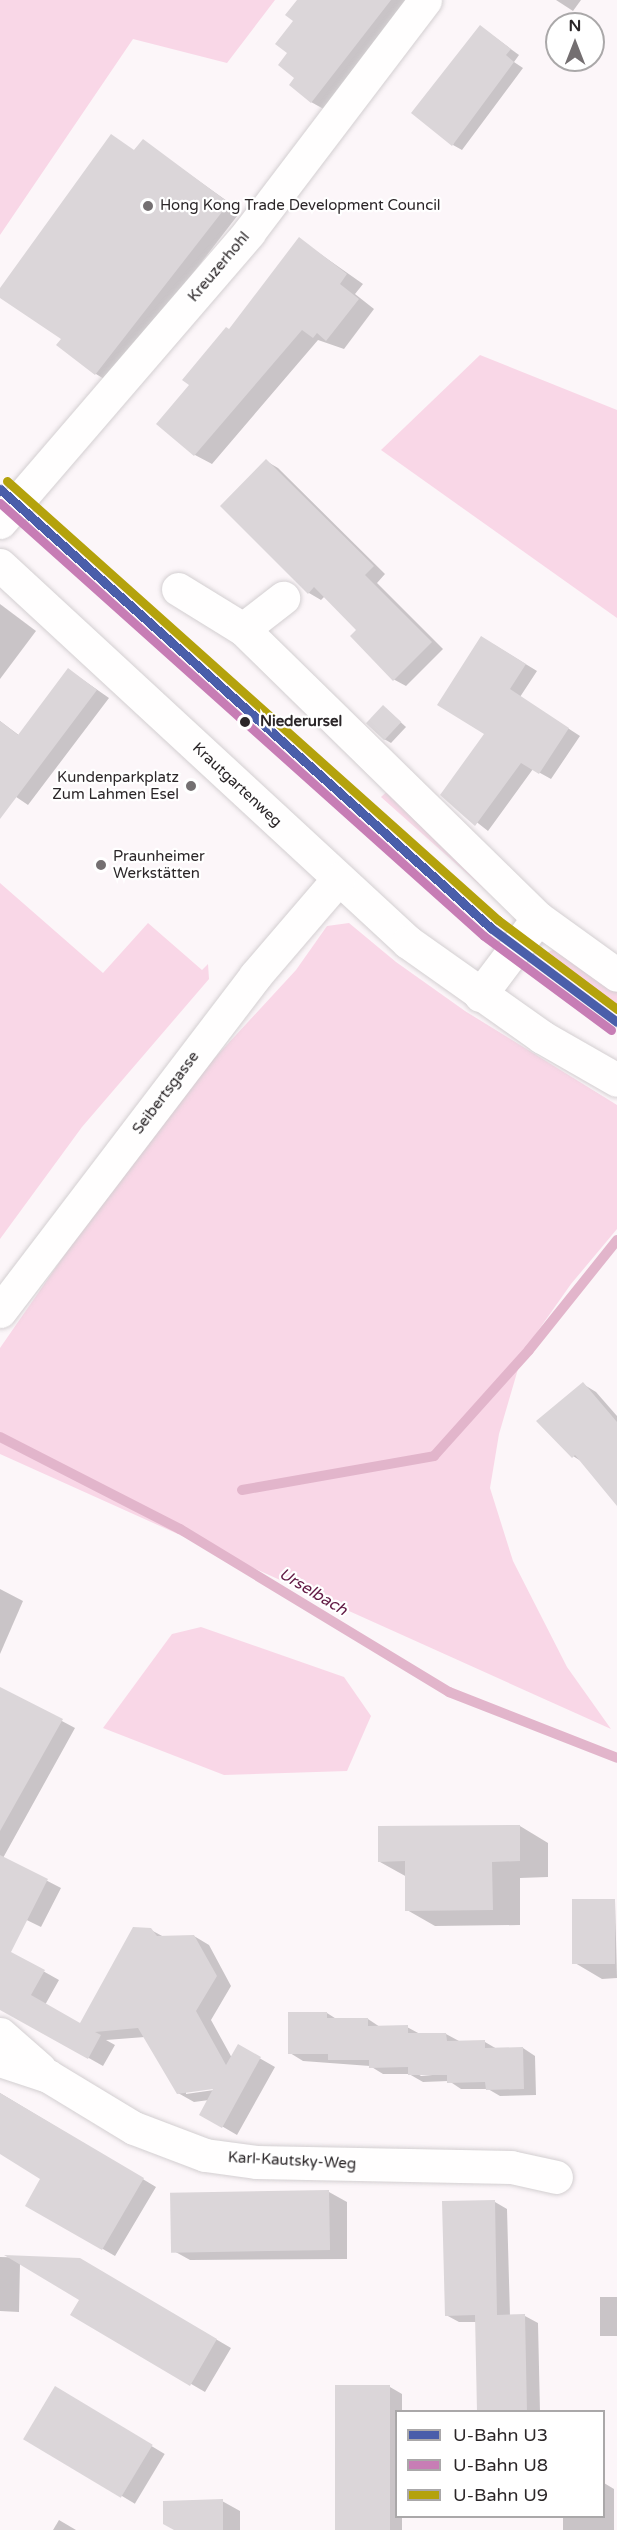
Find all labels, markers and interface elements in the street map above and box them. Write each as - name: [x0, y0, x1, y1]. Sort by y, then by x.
- north arrow: [545, 12, 605, 72]
- text: N: [569, 16, 581, 36]
- place label: Hong Kong Trade Development Council: [160, 197, 441, 215]
- marker: Hong Kong Trade Development Council: [141, 199, 155, 213]
- street label: Kreuzerhohl: [184, 228, 254, 306]
- marker: Niederursel: [235, 712, 255, 732]
- place label: Niederursel: [260, 713, 342, 731]
- street label: Krautgartenweg: [189, 739, 285, 831]
- place label: Kundenparkplatz Zum Lahmen Esel: [52, 768, 179, 803]
- marker: Kundenparkplatz Zum Lahmen Esel: [184, 779, 198, 793]
- place label: Praunheimer Werkstätten: [113, 847, 205, 882]
- marker: Praunheimer Werkstätten: [94, 858, 108, 872]
- street label: Seibertsgasse: [129, 1048, 203, 1138]
- water label: Urselbach: [275, 1564, 351, 1620]
- street label: Karl-Kautsky-Weg: [227, 2149, 357, 2173]
- legend: [395, 2410, 605, 2518]
- text: U-Bahn U3: [453, 2424, 548, 2446]
- text: U-Bahn U8: [453, 2454, 548, 2476]
- text: U-Bahn U9: [453, 2484, 548, 2506]

